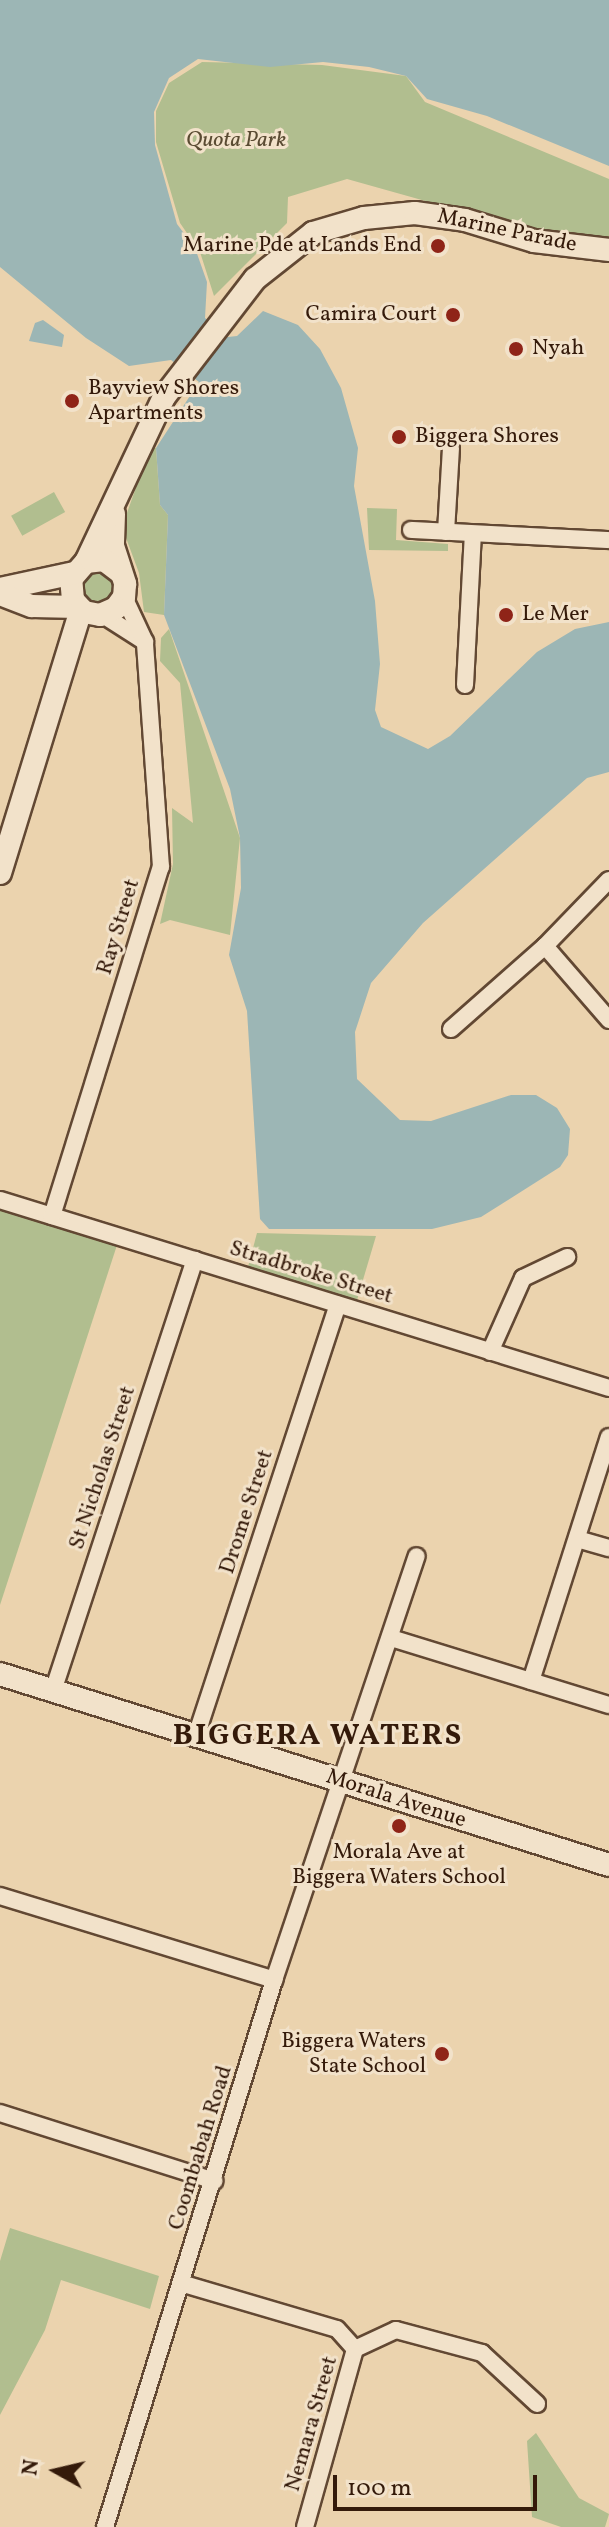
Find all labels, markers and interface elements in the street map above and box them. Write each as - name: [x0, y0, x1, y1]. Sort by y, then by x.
- park label: Quota Park: [186, 128, 286, 154]
- street label: Marine Parade: [435, 203, 579, 259]
- place label: Marine Pde at Lands End: [183, 233, 422, 259]
- marker: Marine Pde at Lands End: [429, 237, 447, 255]
- place label: Camira Court: [306, 302, 437, 328]
- marker: Camira Court: [444, 306, 462, 324]
- place label: Nyah: [532, 336, 584, 362]
- marker: Nyah: [507, 340, 525, 358]
- place label: Bayview Shores Apartments: [88, 375, 240, 426]
- marker: Bayview Shores Apartments: [63, 392, 81, 410]
- place label: Biggera Shores: [415, 424, 559, 450]
- marker: Biggera Shores: [390, 428, 408, 446]
- place label: Le Mer: [522, 602, 589, 628]
- marker: Le Mer: [497, 606, 515, 624]
- street label: Ray Street: [92, 876, 146, 978]
- street label: Stradbroke Street: [226, 1236, 396, 1310]
- street label: St Nicholas Street: [64, 1383, 142, 1553]
- street label: Drome Street: [215, 1447, 279, 1577]
- district label: BIGGERA WATERS: [172, 1718, 464, 1754]
- street label: Morala Avenue: [323, 1764, 469, 1834]
- marker: Morala Ave at Biggera Waters School: [390, 1817, 408, 1835]
- place label: Morala Ave at Biggera Waters School: [292, 1839, 506, 1890]
- place label: Biggera Waters State School: [280, 2028, 426, 2080]
- marker: Biggera Waters State School: [433, 2045, 451, 2063]
- street label: Coombabah Road: [163, 2063, 239, 2233]
- street label: Nemara Street: [280, 2353, 344, 2495]
- north arrow: [16, 2431, 96, 2511]
- text: N: [15, 2458, 48, 2478]
- scale bar: [337, 2459, 541, 2509]
- text: 100 m: [347, 2472, 412, 2506]

